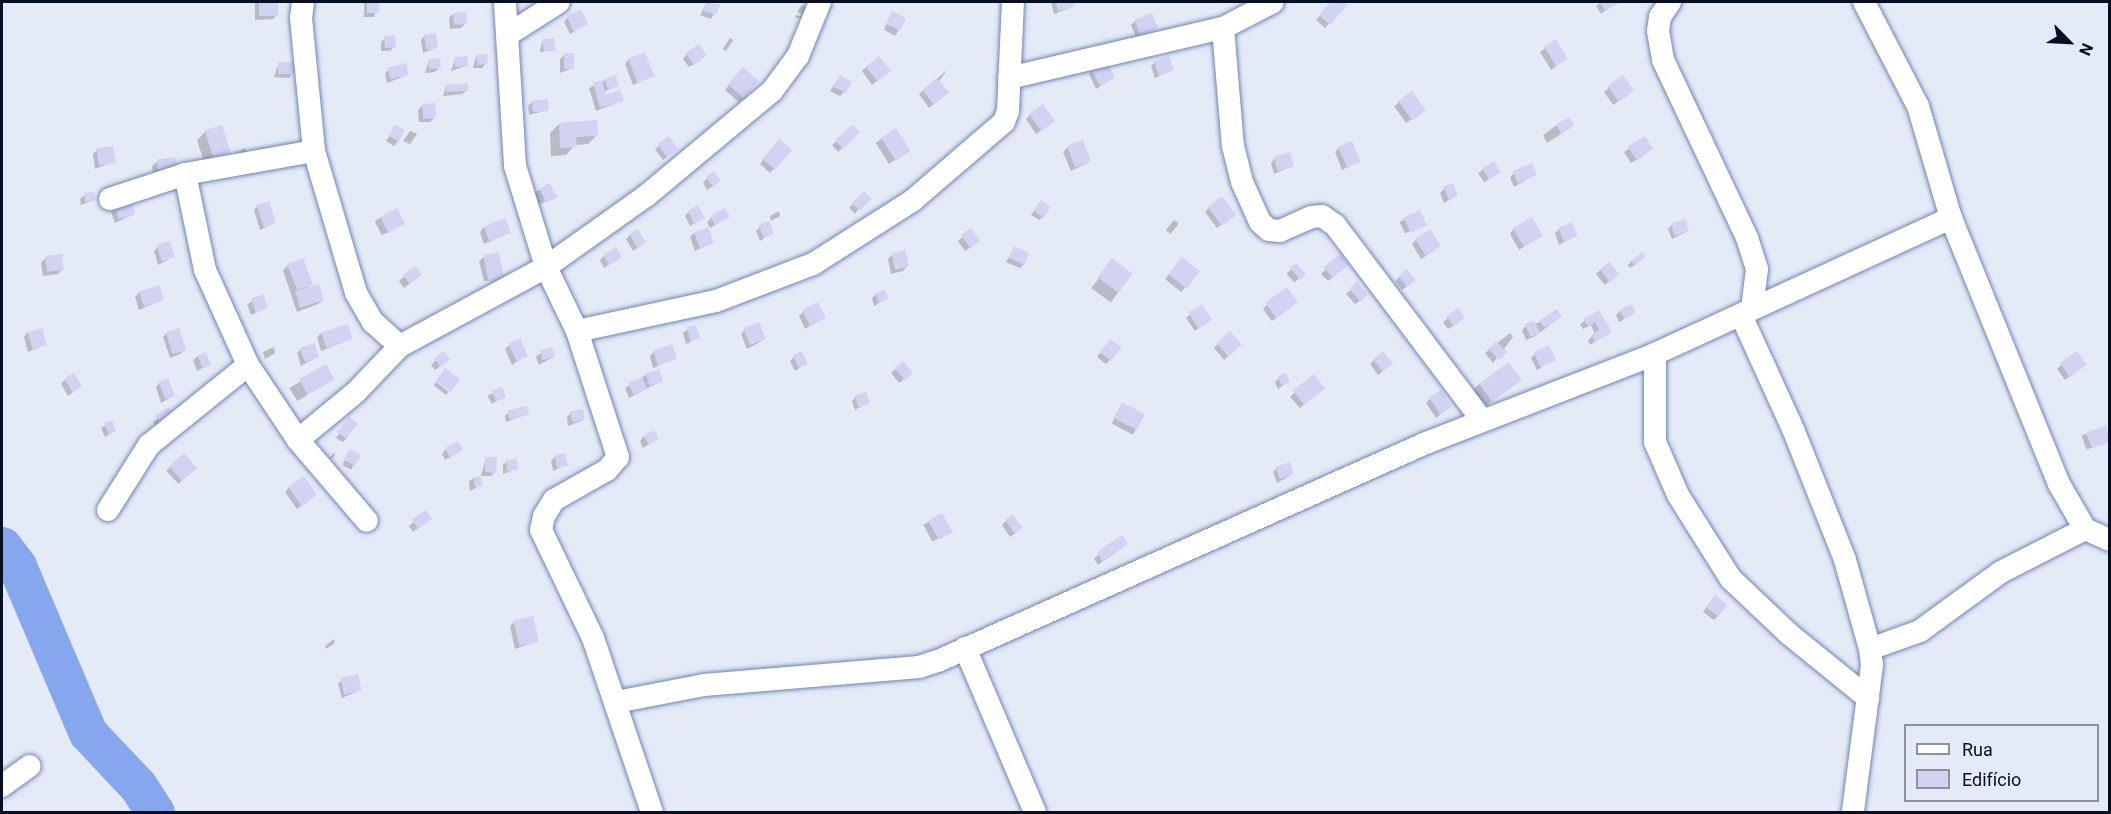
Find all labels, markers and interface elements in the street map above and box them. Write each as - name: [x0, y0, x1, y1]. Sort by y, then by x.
- north arrow: [2039, 12, 2099, 72]
- text: N: [2075, 40, 2097, 59]
- legend: [1904, 724, 2099, 802]
- text: Rua: [1962, 739, 1993, 760]
- text: Edifício: [1962, 769, 2021, 790]

